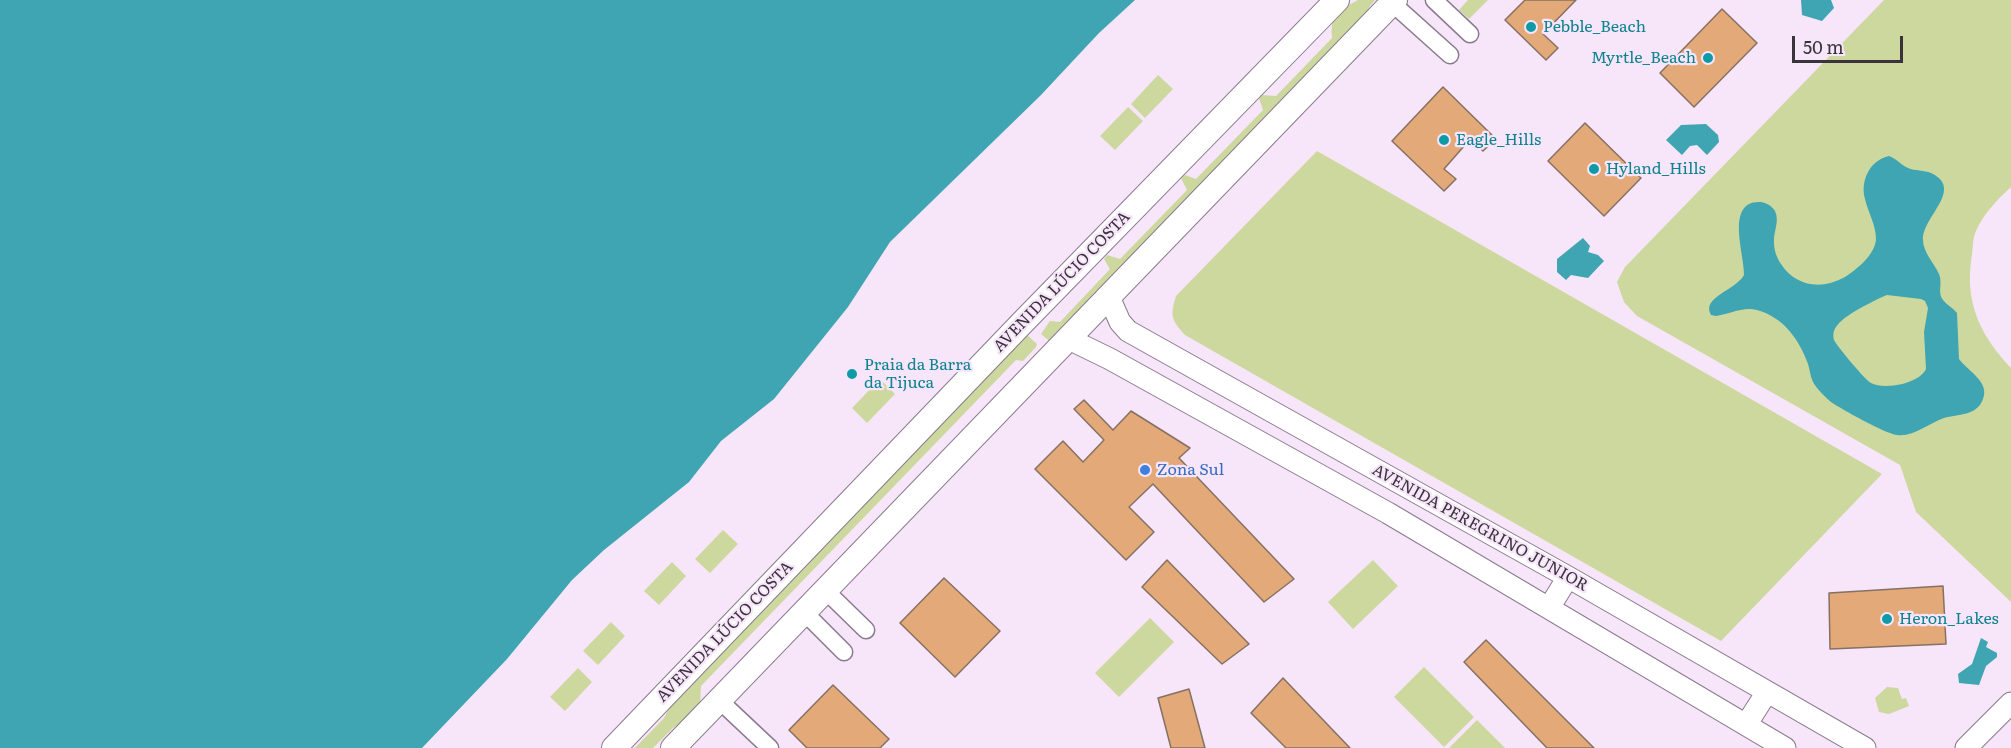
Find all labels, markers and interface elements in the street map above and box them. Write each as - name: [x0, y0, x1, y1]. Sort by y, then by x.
- place label: Pebble_Beach: [1543, 17, 1646, 37]
- marker: Pebble_Beach: [1524, 20, 1538, 34]
- scale bar: [1795, 24, 1906, 62]
- text: 50 m: [1803, 33, 1844, 60]
- place label: Myrtle_Beach: [1591, 48, 1696, 68]
- marker: Myrtle_Beach: [1701, 51, 1715, 65]
- place label: Eagle_Hills: [1456, 130, 1541, 150]
- marker: Eagle_Hills: [1437, 133, 1451, 147]
- place label: Hyland_Hills: [1606, 159, 1706, 179]
- marker: Hyland_Hills: [1587, 162, 1601, 176]
- street label: AVENIDA LÚCIO COSTA: [990, 208, 1134, 356]
- place label: Praia da Barra da Tijuca: [864, 355, 971, 393]
- marker: Praia da Barra da Tijuca: [845, 367, 859, 381]
- place label: Zona Sul: [1157, 460, 1224, 480]
- street label: AVENIDA PEREGRINO JUNIOR: [1369, 460, 1591, 596]
- marker: Zona Sul: [1138, 463, 1152, 477]
- street label: AVENIDA LÚCIO COSTA: [653, 558, 797, 706]
- place label: Heron_Lakes: [1899, 609, 1999, 629]
- marker: Heron_Lakes: [1880, 612, 1894, 626]

